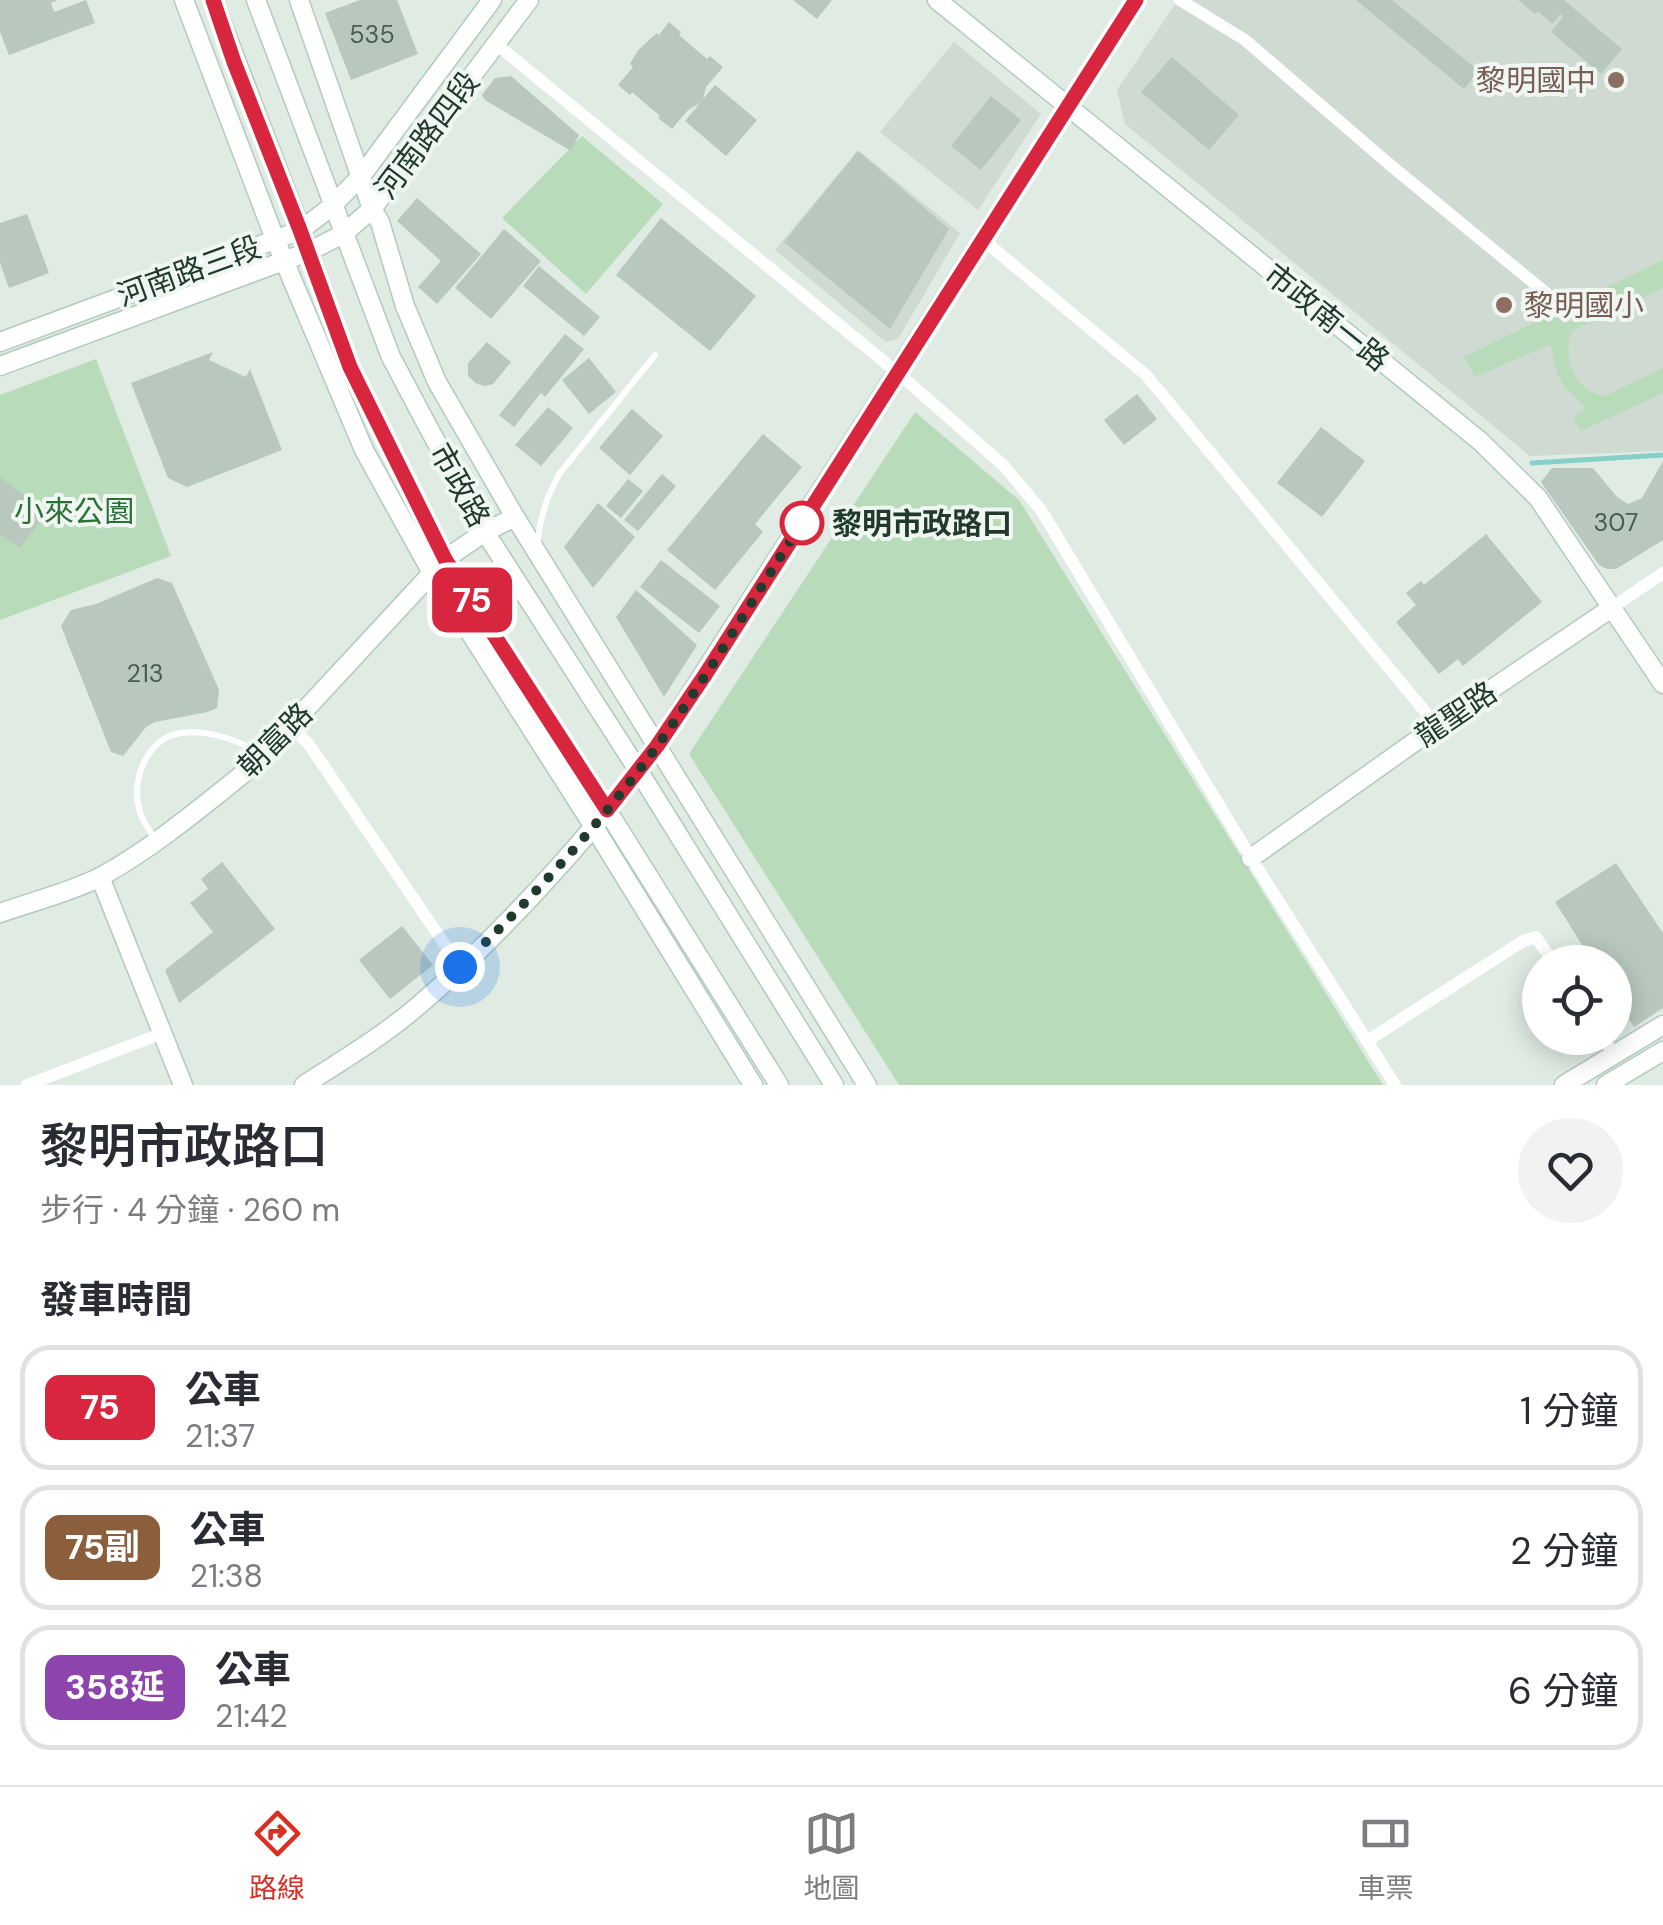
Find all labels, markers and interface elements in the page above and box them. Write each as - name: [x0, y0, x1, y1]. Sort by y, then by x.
- house number: 535: [349, 18, 395, 51]
- place label: 黎明國中: [1476, 61, 1596, 100]
- street label: 河南路四段: [366, 63, 488, 207]
- marker: 黎明國中: [1605, 69, 1627, 91]
- street label: 河南路三段: [112, 227, 266, 315]
- street label: 市政南一路: [1256, 255, 1398, 379]
- place label: 黎明國小: [1524, 286, 1644, 325]
- marker: 黎明國小: [1493, 294, 1515, 316]
- street label: 市政路: [421, 436, 499, 534]
- park label: 小來公園: [14, 492, 134, 531]
- marker: 黎明市政路口: [781, 502, 823, 544]
- place label: 黎明市政路口: [832, 504, 1012, 543]
- house number: 307: [1594, 506, 1638, 539]
- line badge: 75: [427, 568, 517, 632]
- text: 75: [452, 577, 492, 623]
- house number: 213: [127, 657, 163, 690]
- street label: 龍聖路: [1408, 673, 1504, 755]
- street label: 朝富路: [229, 694, 321, 786]
- your location: [435, 942, 485, 992]
- map controls: [1522, 945, 1632, 1055]
- button: locate: [1522, 945, 1632, 1055]
- text: 黎明市政路口: [40, 1115, 328, 1178]
- button: heart: [1518, 1118, 1623, 1223]
- text: 步行 · 4 分鐘 · 260 m: [40, 1189, 340, 1231]
- text: 發車時間: [40, 1275, 192, 1325]
- text: 公車: [185, 1365, 261, 1415]
- text: 75: [80, 1384, 120, 1430]
- text: 1 分鐘: [1520, 1386, 1618, 1436]
- text: 21:37: [185, 1415, 255, 1457]
- text: 公車: [190, 1505, 266, 1555]
- text: 75副: [65, 1524, 140, 1570]
- text: 2 分鐘: [1510, 1526, 1618, 1576]
- text: 21:38: [190, 1555, 263, 1597]
- text: 公車: [215, 1645, 291, 1695]
- text: 358延: [65, 1664, 165, 1710]
- text: 6 分鐘: [1508, 1666, 1618, 1716]
- text: 21:42: [215, 1695, 288, 1737]
- tab: 路線: [249, 1806, 305, 1907]
- tab: 地圖: [803, 1806, 860, 1907]
- tab: 車票: [1358, 1806, 1414, 1907]

